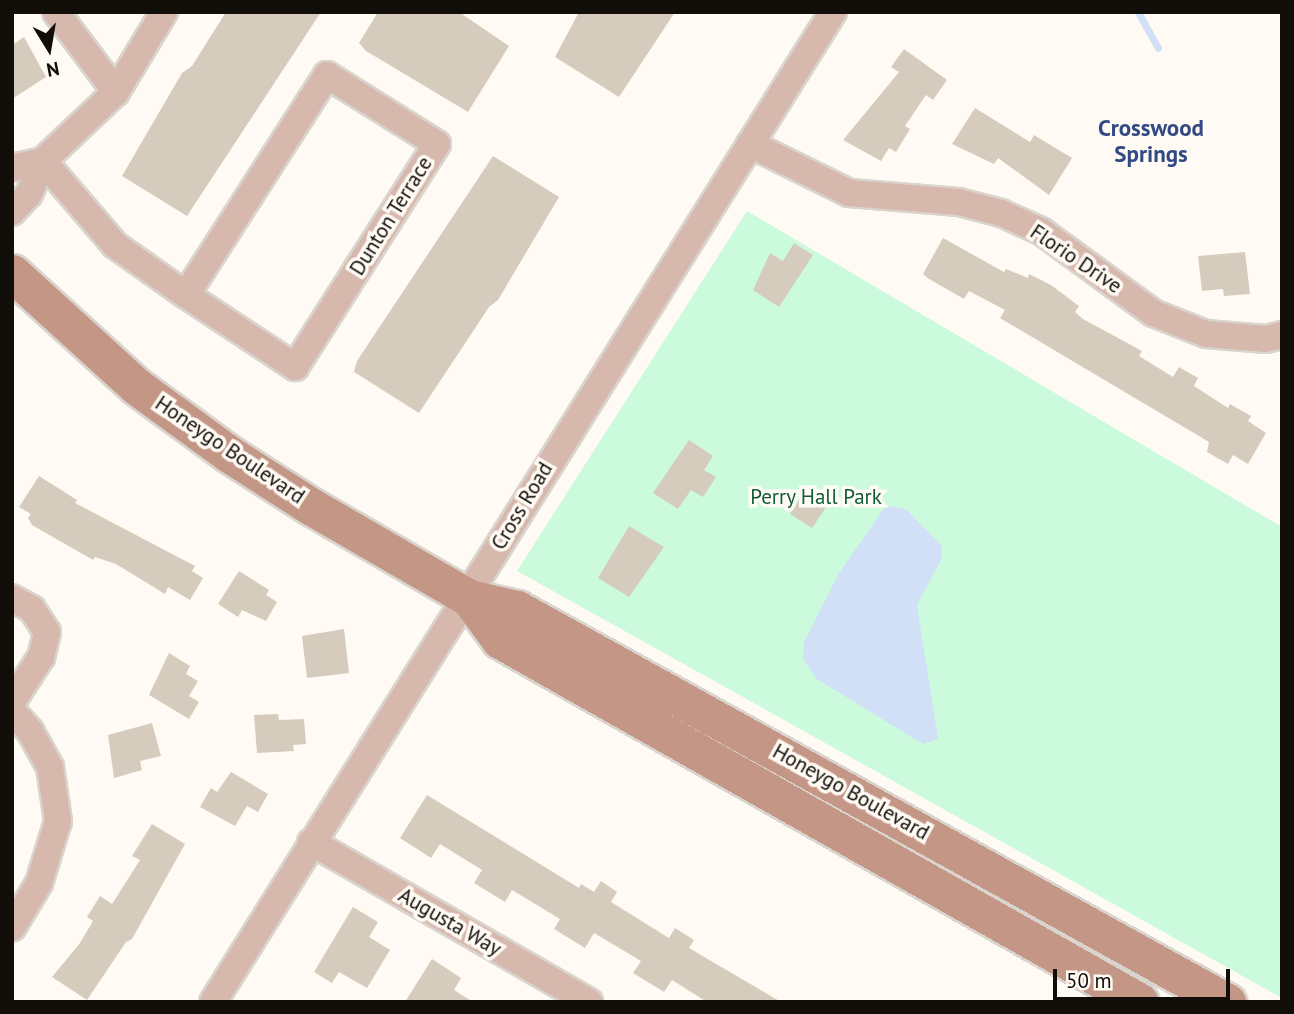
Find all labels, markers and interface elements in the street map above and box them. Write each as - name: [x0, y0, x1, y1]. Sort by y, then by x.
- north arrow: [14, 14, 84, 84]
- text: N: [45, 57, 61, 83]
- district label: Crosswood Springs: [1098, 114, 1204, 168]
- street label: Dunton Terrace: [344, 152, 438, 280]
- street label: Florio Drive: [1025, 219, 1127, 299]
- street label: Honeygo Boulevard: [150, 391, 310, 509]
- street label: Cross Road: [486, 458, 558, 554]
- park label: Perry Hall Park: [750, 484, 882, 510]
- street label: Honeygo Boulevard: [768, 739, 934, 845]
- street label: Augusta Way: [394, 882, 506, 962]
- scale bar: [1056, 954, 1233, 998]
- text: 50 m: [1066, 967, 1112, 994]

